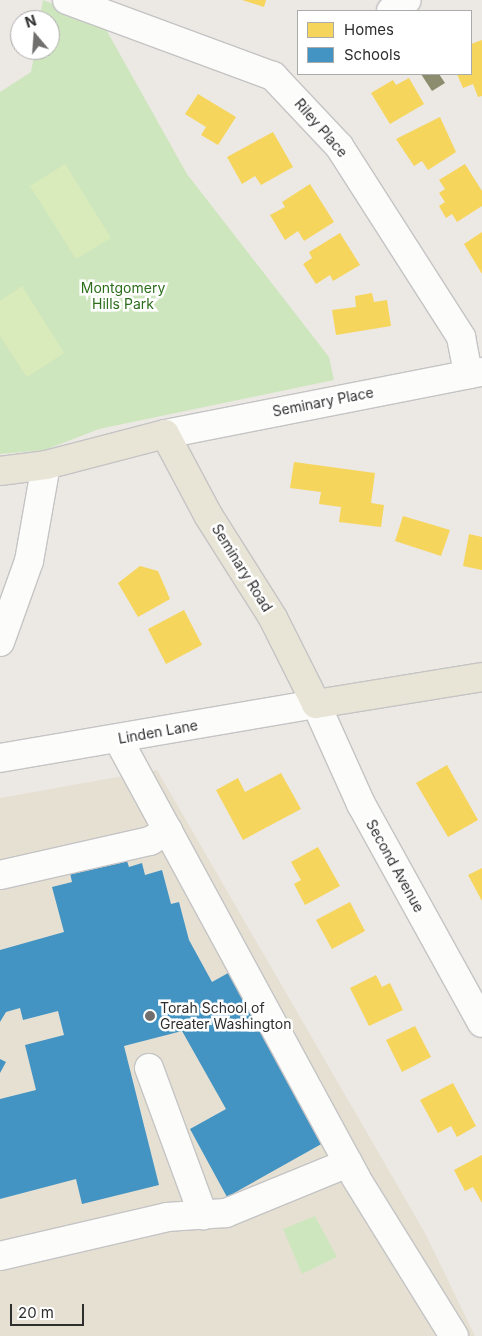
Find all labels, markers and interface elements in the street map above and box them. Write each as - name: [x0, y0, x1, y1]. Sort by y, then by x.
- north arrow: [10, 10, 60, 60]
- legend: [297, 10, 472, 75]
- text: N: [23, 11, 38, 31]
- text: Homes: [344, 20, 394, 39]
- text: Schools: [344, 45, 401, 64]
- street label: Riley Place: [291, 95, 351, 161]
- park label: Montgomery Hills Park: [81, 280, 165, 312]
- street label: Seminary Place: [271, 384, 375, 420]
- street label: Seminary Road: [208, 521, 276, 615]
- street label: Linden Lane: [117, 717, 199, 747]
- street label: Second Avenue: [363, 817, 427, 915]
- place label: Torah School of Greater Washington: [160, 1000, 291, 1032]
- marker: Torah School of Greater Washington: [144, 1010, 156, 1022]
- scale bar: [12, 1294, 86, 1326]
- text: 20 m: [18, 1303, 54, 1322]

